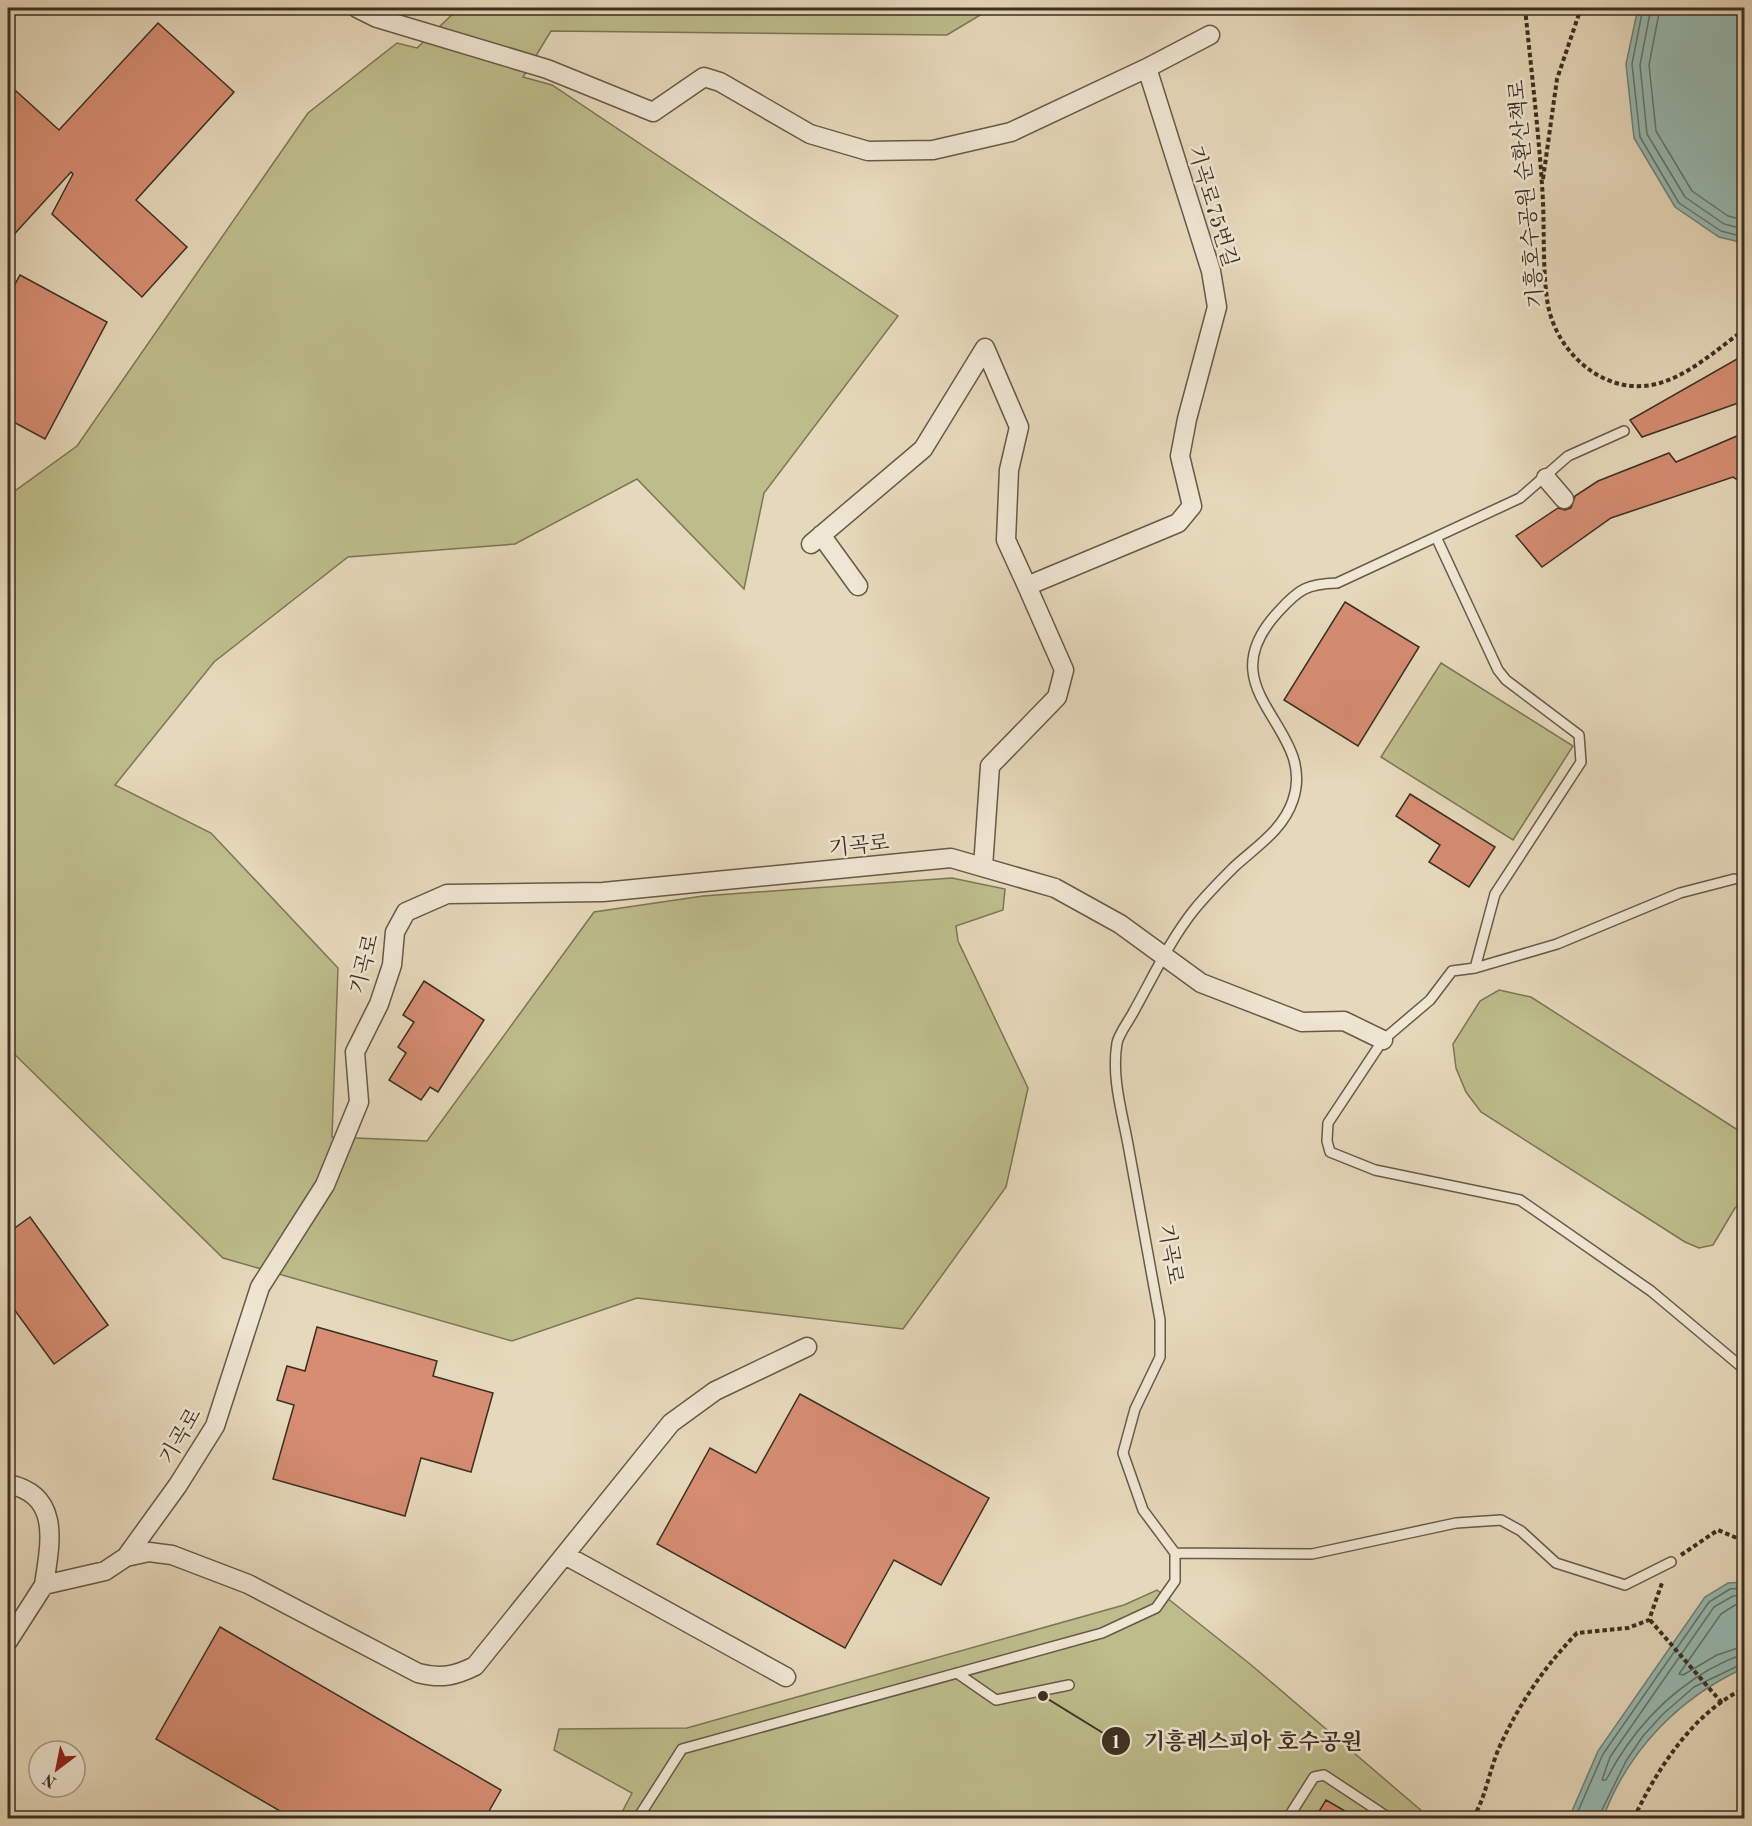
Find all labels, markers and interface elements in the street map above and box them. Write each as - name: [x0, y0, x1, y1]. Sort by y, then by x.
- street label: 기흥호수공원 순환산책로: [1504, 79, 1548, 309]
- street label: 기곡로75번길: [1183, 143, 1242, 270]
- street label: 기곡로: [828, 831, 891, 860]
- street label: 기곡로: [346, 932, 383, 996]
- street label: 기곡로: [1154, 1222, 1187, 1286]
- street label: 기곡로: [155, 1404, 206, 1468]
- callout: 기흥레스피아 호수공원: [1101, 1721, 1374, 1761]
- text: 기흥레스피아 호수공원: [1144, 1729, 1362, 1754]
- text: 1: [1111, 1734, 1121, 1752]
- north arrow: [27, 1739, 87, 1799]
- text: N: [40, 1770, 60, 1790]

